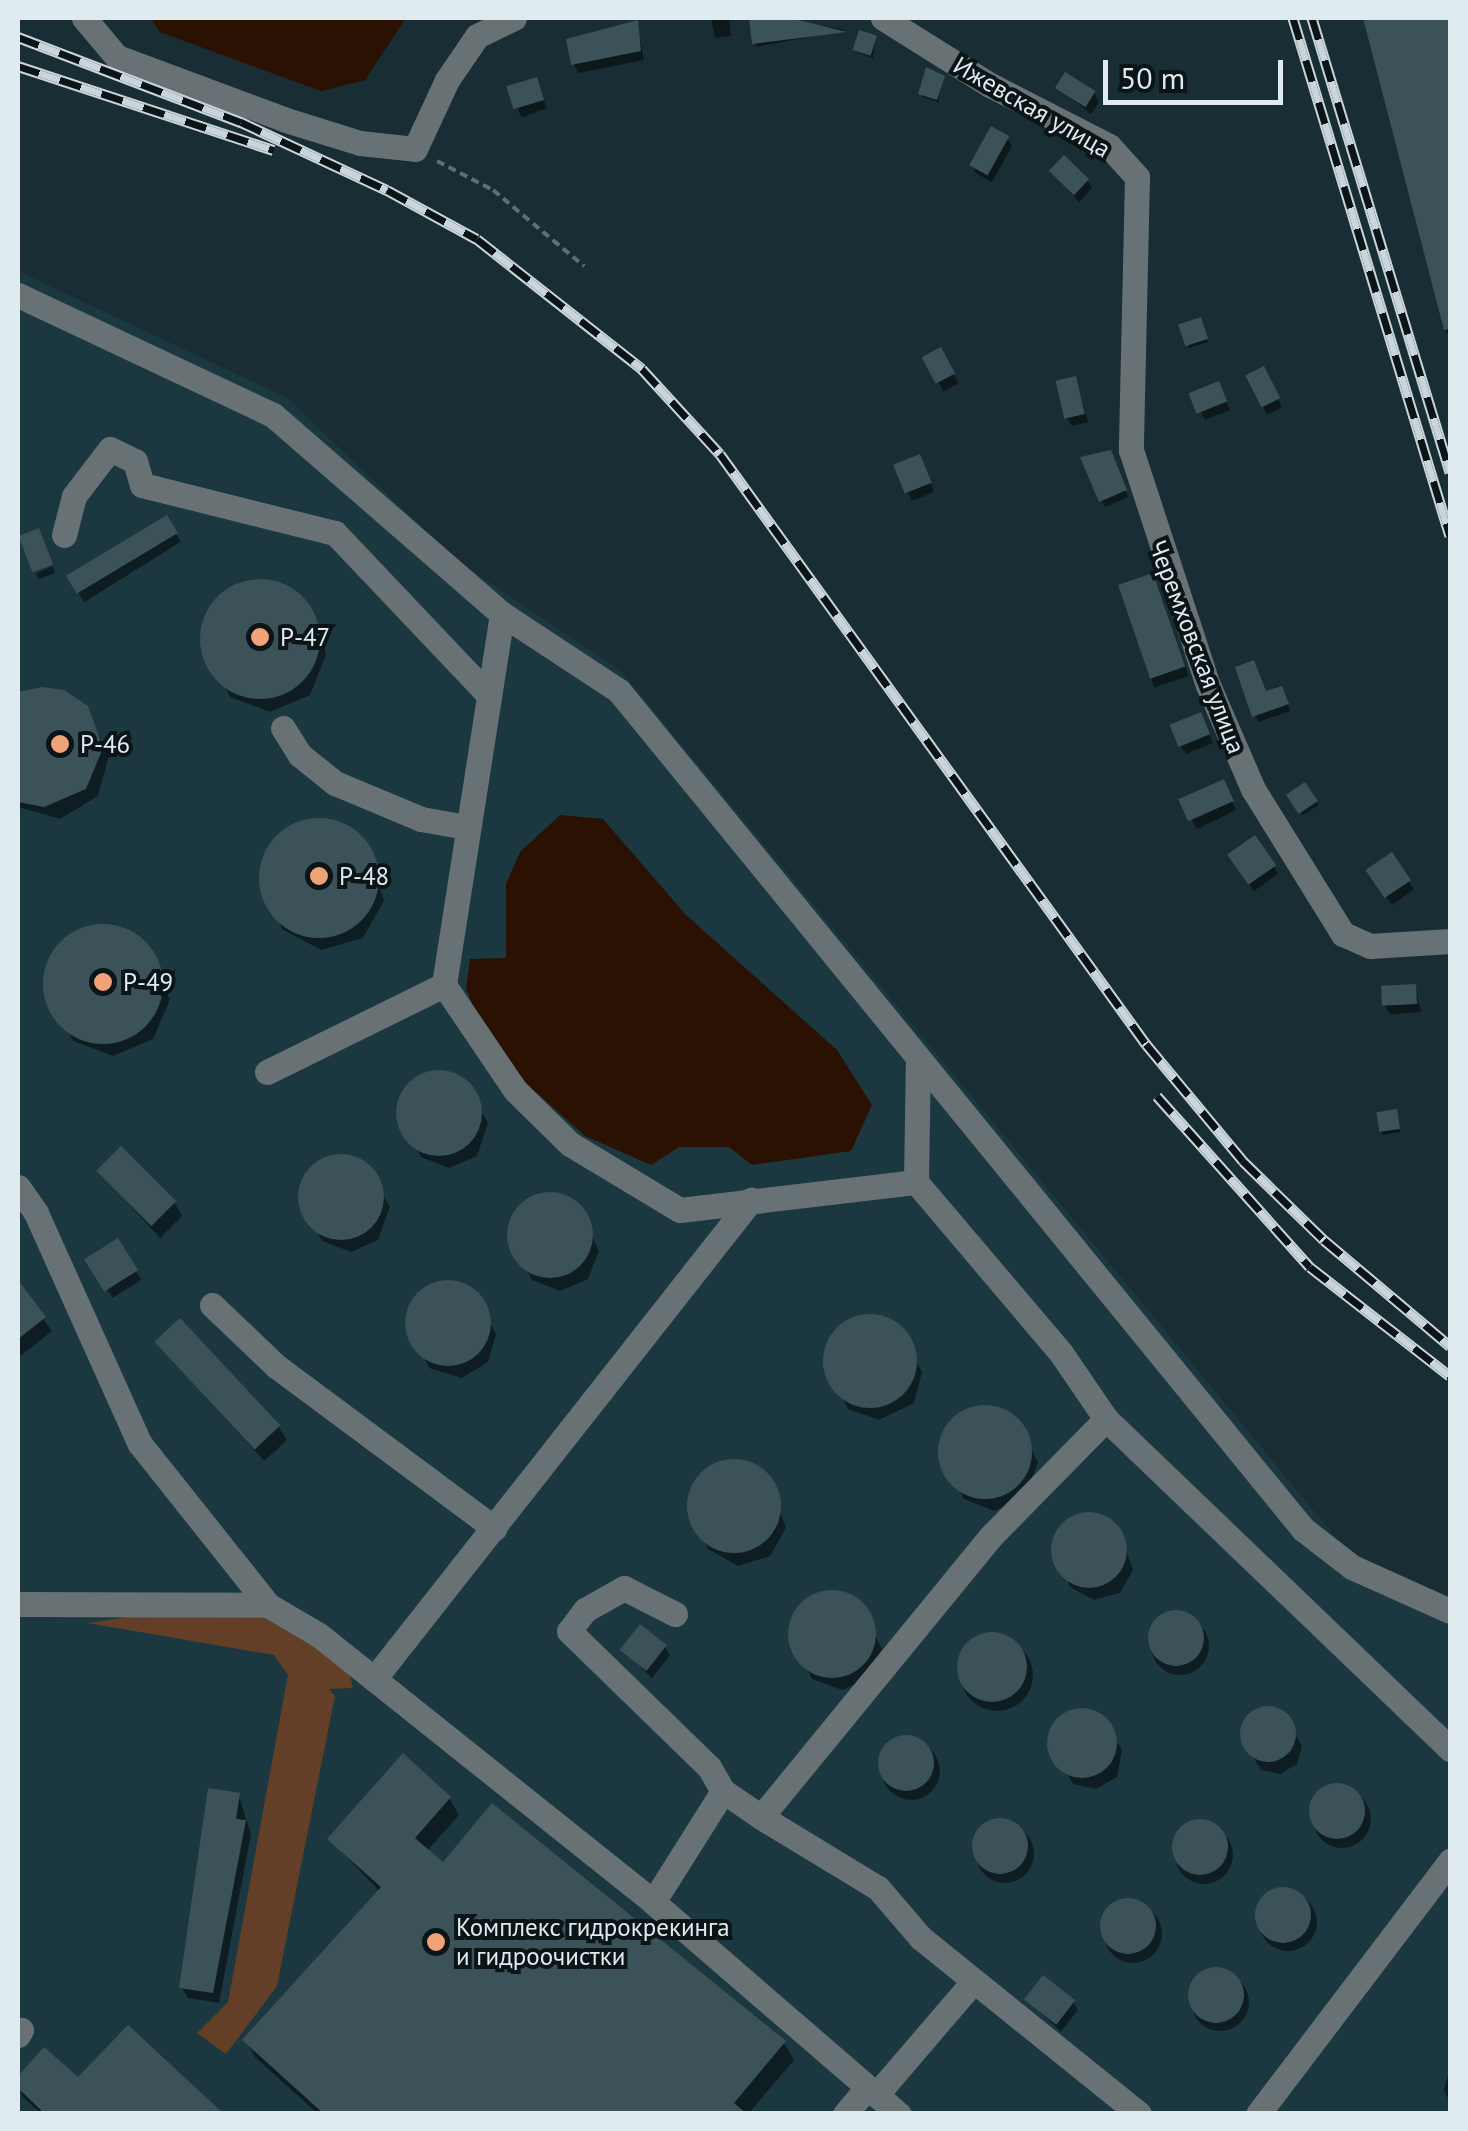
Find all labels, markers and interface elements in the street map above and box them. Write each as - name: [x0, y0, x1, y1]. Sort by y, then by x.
- scale bar: [1108, 40, 1288, 102]
- street label: Ижевская улица: [948, 50, 1116, 164]
- text: 50 m: [1120, 58, 1185, 97]
- street label: Черемховская улица: [1142, 536, 1252, 758]
- place label: Р-47: [280, 622, 330, 652]
- marker: Р-47: [249, 626, 271, 648]
- place label: Р-46: [80, 729, 130, 759]
- marker: Р-46: [49, 733, 71, 755]
- place label: Р-48: [339, 861, 389, 891]
- marker: Р-48: [308, 865, 330, 887]
- place label: Р-49: [123, 967, 173, 997]
- marker: Р-49: [92, 971, 114, 993]
- place label: Комплекс гидрокрекинга и гидроочистки: [456, 1913, 730, 1972]
- marker: Комплекс гидрокрекинга и гидроочистки: [425, 1931, 447, 1953]

